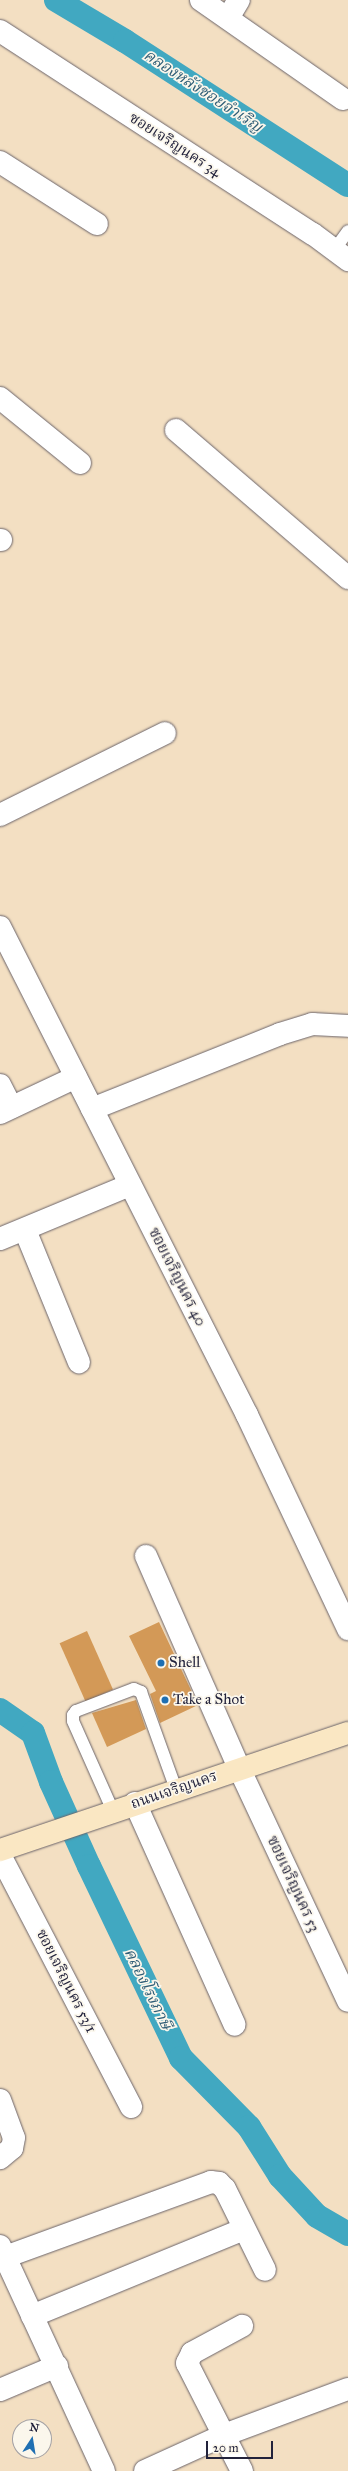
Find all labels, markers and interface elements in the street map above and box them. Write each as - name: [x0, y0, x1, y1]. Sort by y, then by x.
- water label: คลองหลังซอยจำเริญ: [140, 45, 266, 137]
- street label: ซอยเจริญนคร 34: [126, 109, 224, 181]
- street label: ซอยเจริญนคร 40: [144, 1225, 210, 1329]
- place label: Shell: [169, 1654, 200, 1672]
- marker: Shell: [156, 1658, 166, 1668]
- place label: Take a Shot: [173, 1691, 244, 1709]
- marker: Take a Shot: [160, 1695, 170, 1705]
- street label: ถนนเจริญนคร: [128, 1767, 220, 1813]
- street label: ซอยเจริญนคร 53: [263, 1833, 323, 1935]
- street label: ซอยเจริญนคร 53/1: [32, 1926, 100, 2036]
- water label: คลองโรงภาษี: [120, 1945, 176, 2033]
- north arrow: [12, 2419, 52, 2459]
- text: N: [28, 2420, 40, 2435]
- scale bar: [208, 2433, 275, 2459]
- text: 20 m: [213, 2441, 239, 2455]

